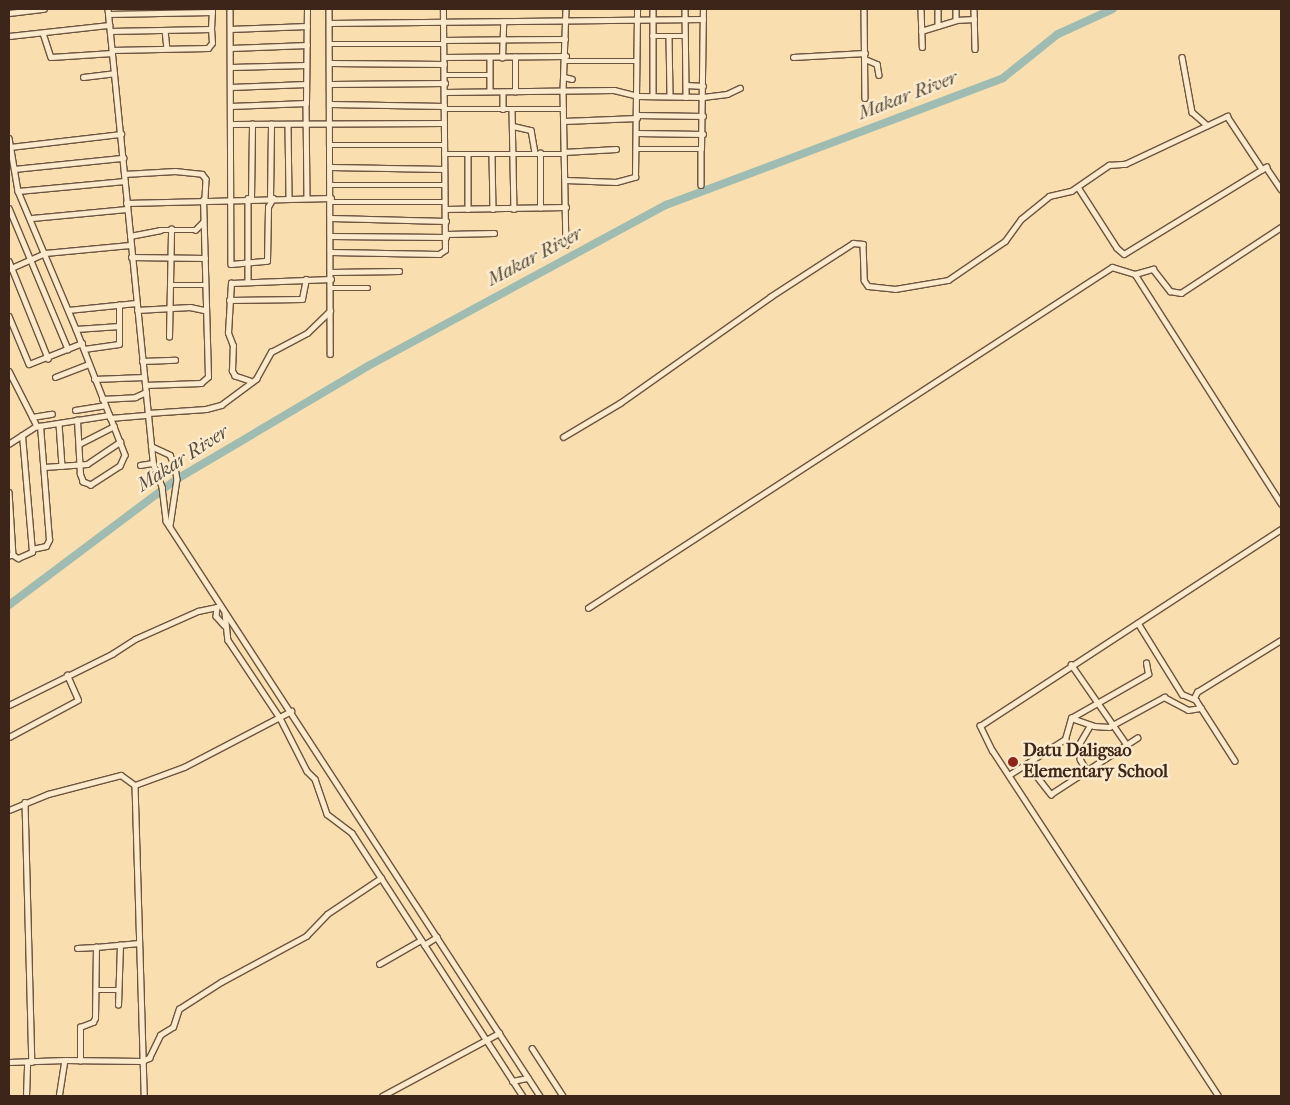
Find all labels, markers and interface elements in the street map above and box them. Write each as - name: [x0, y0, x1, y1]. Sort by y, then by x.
- water label: Makar River: [855, 67, 961, 125]
- water label: Makar River: [483, 222, 587, 292]
- water label: Makar River: [133, 421, 233, 497]
- place label: Datu Daligsao Elementary School: [1023, 741, 1168, 784]
- marker: Datu Daligsao Elementary School: [1007, 756, 1019, 768]

